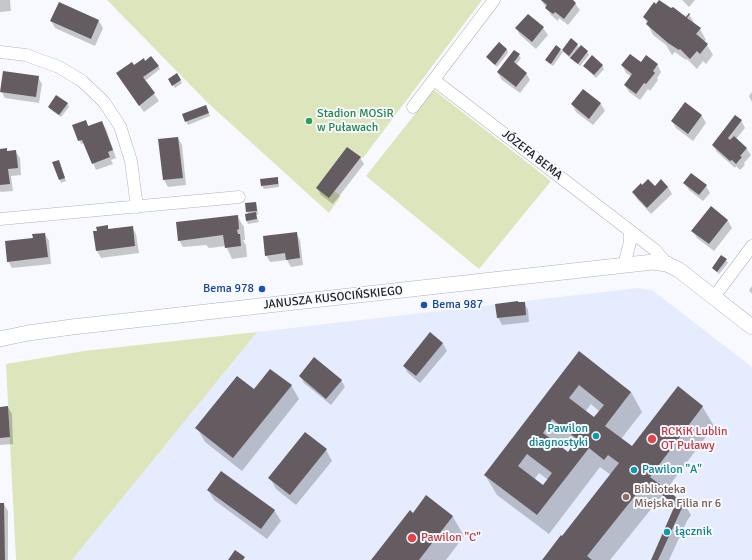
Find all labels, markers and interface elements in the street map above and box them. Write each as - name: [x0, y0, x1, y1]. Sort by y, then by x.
- place label: Stadion MOSiR w Puławach: [317, 107, 394, 135]
- marker: Stadion MOSiR w Puławach: [304, 116, 314, 126]
- street label: JÓZEFA BEMA: [499, 127, 565, 183]
- place label: Bema 978: [203, 282, 254, 296]
- marker: Bema 978: [257, 284, 267, 294]
- street label: JANUSZA KUSOCIŃSKIEGO: [263, 284, 403, 312]
- place label: Bema 987: [432, 298, 483, 312]
- marker: Bema 987: [419, 300, 429, 310]
- place label: Pawilon diagnostyki: [529, 422, 588, 450]
- place label: RCKiK Lublin OT Puławy: [661, 425, 728, 453]
- marker: Pawilon diagnostyki: [591, 431, 601, 441]
- marker: RCKiK Lublin OT Puławy: [646, 433, 658, 445]
- place label: Pawilon "A": [642, 463, 702, 477]
- marker: Pawilon "A": [629, 465, 639, 475]
- place label: Biblioteka Miejska Filia nr 6: [634, 483, 721, 511]
- marker: Biblioteka Miejska Filia nr 6: [621, 492, 631, 502]
- place label: łącznik: [675, 525, 712, 539]
- marker: łącznik: [662, 527, 672, 537]
- place label: Pawilon "C": [421, 531, 481, 545]
- marker: Pawilon "C": [406, 532, 418, 544]

